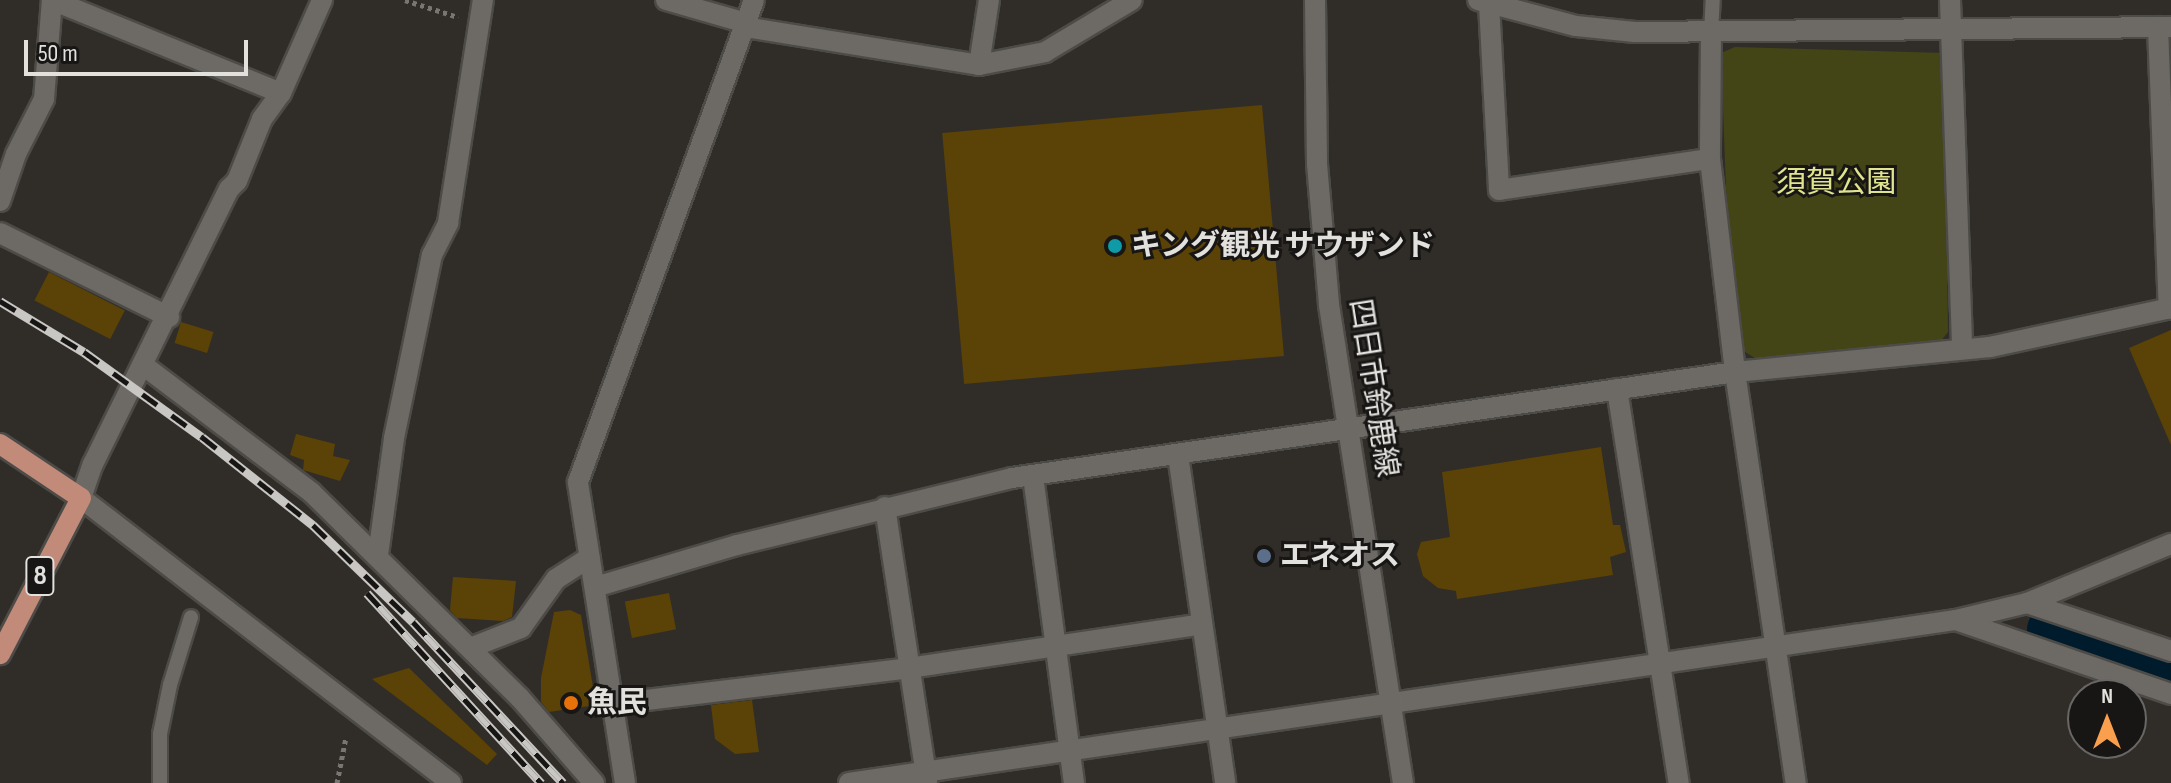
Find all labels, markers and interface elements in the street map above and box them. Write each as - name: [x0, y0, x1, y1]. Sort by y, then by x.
- scale bar: [28, 24, 252, 74]
- text: 50 m: [38, 39, 78, 68]
- park label: 須賀公園: [1776, 165, 1896, 201]
- place label: キング観光 サウザンド: [1131, 228, 1436, 264]
- marker: キング観光 サウザンド: [1106, 237, 1124, 255]
- street label: 四日市鈴鹿線: [1341, 296, 1405, 480]
- place label: エネオス: [1280, 538, 1400, 574]
- marker: エネオス: [1255, 547, 1273, 565]
- road number: 8: [24, 552, 56, 600]
- north arrow: [2067, 679, 2147, 759]
- text: N: [2101, 683, 2113, 710]
- place label: 魚民: [587, 685, 647, 721]
- marker: 魚民: [562, 694, 580, 712]

